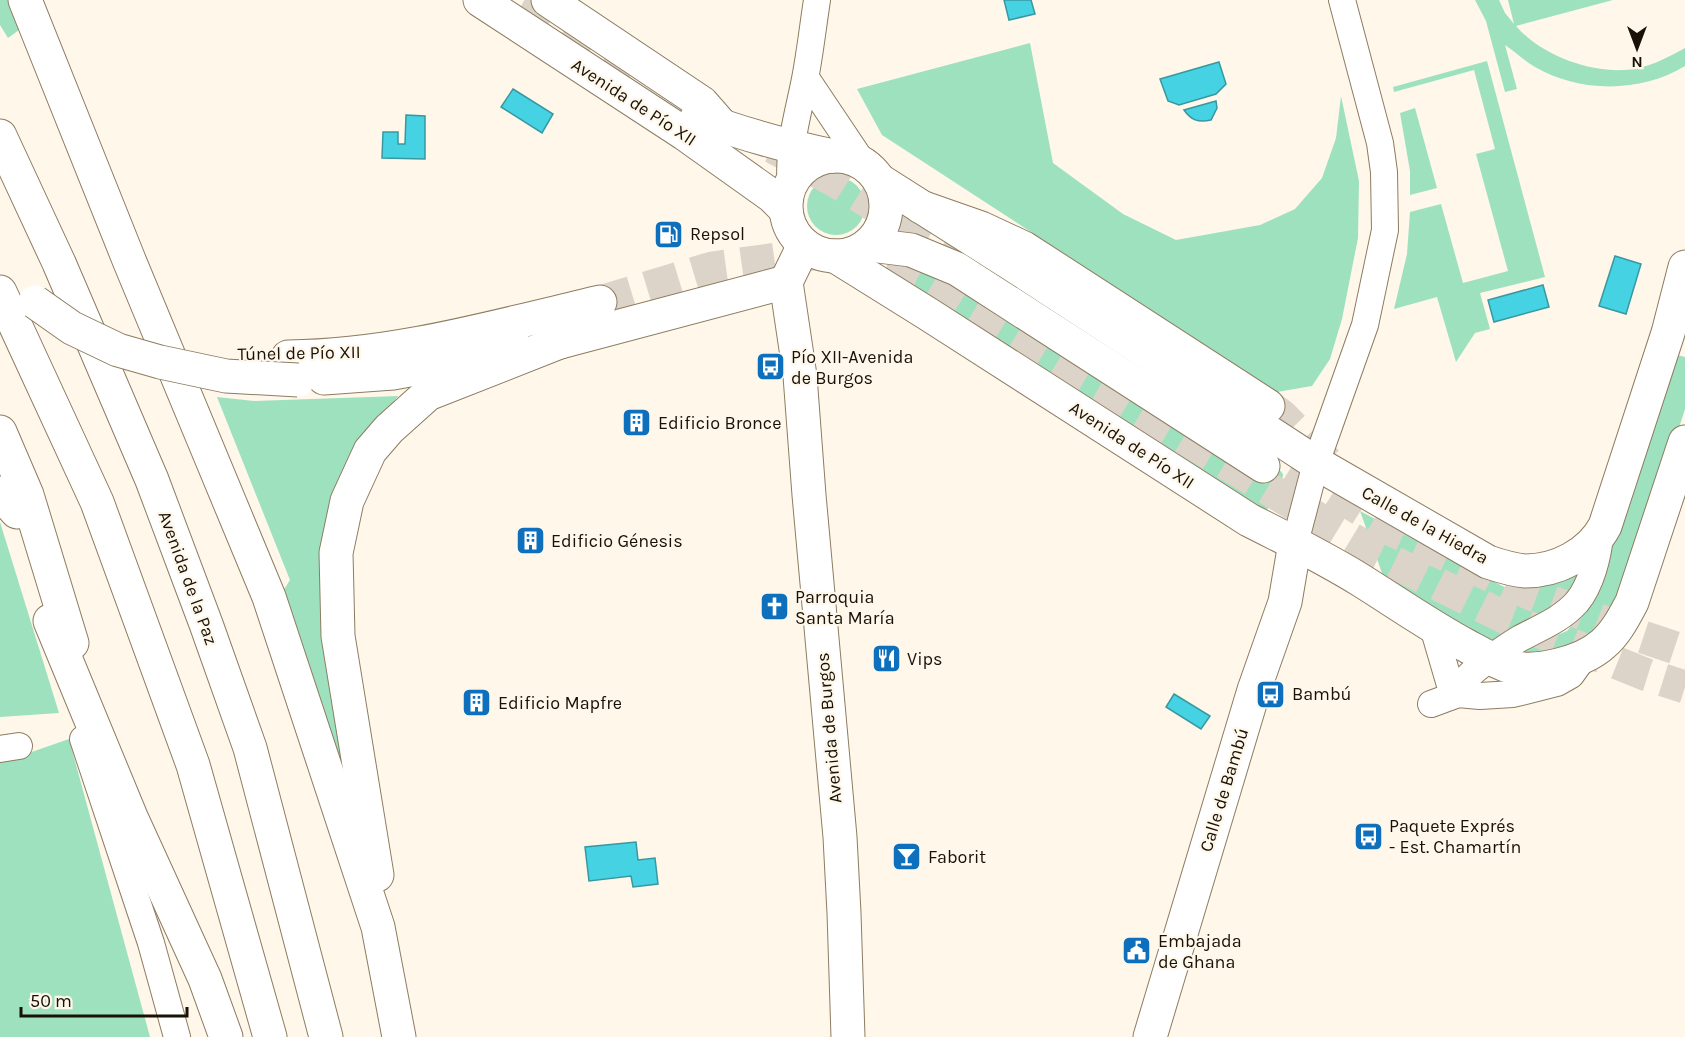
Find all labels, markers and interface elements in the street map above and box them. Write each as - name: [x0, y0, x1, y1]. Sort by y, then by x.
- north arrow: [1607, 18, 1667, 78]
- street label: Avenida de Pío XII: [567, 53, 701, 151]
- text: N: [1631, 53, 1643, 72]
- fuel station icon: Repsol: [653, 218, 685, 250]
- place label: Repsol: [690, 223, 745, 245]
- street label: Túnel de Pío XII: [237, 341, 361, 365]
- place label: Pío XII-Avenida de Burgos: [791, 346, 913, 389]
- bus stop icon: Pío XII-Avenida de Burgos: [754, 351, 786, 383]
- street label: Avenida de Pío XII: [1065, 396, 1199, 494]
- building icon: Edificio Bronce: [621, 407, 653, 439]
- place label: Edificio Bronce: [658, 412, 781, 434]
- street label: Calle de la Hiedra: [1358, 481, 1492, 569]
- street label: Avenida de la Paz: [154, 508, 222, 648]
- building icon: Edificio Génesis: [514, 525, 546, 557]
- place label: Edificio Génesis: [551, 530, 683, 552]
- place label: Parroquia Santa María: [795, 586, 895, 629]
- church icon: Parroquia Santa María: [758, 591, 790, 623]
- restaurant icon: Vips: [870, 643, 902, 675]
- place label: Vips: [907, 648, 942, 670]
- street label: Avenida de Burgos: [811, 652, 847, 804]
- bus stop icon: Bambú: [1255, 678, 1287, 710]
- place label: Bambú: [1292, 683, 1352, 705]
- building icon: Edificio Mapfre: [461, 687, 493, 719]
- place label: Edificio Mapfre: [498, 692, 622, 714]
- street label: Calle de Bambú: [1195, 725, 1253, 855]
- place label: Paquete Exprés - Est. Chamartín: [1389, 815, 1521, 858]
- bus stop icon: Paquete Exprés - Est. Chamartín: [1352, 820, 1384, 852]
- bar icon: Faborit: [891, 841, 923, 873]
- place label: Faborit: [928, 846, 986, 868]
- place label: Embajada de Ghana: [1158, 930, 1242, 973]
- public building icon: Embajada de Ghana: [1121, 935, 1153, 967]
- scale bar: [21, 980, 188, 1018]
- text: 50 m: [30, 990, 72, 1012]

